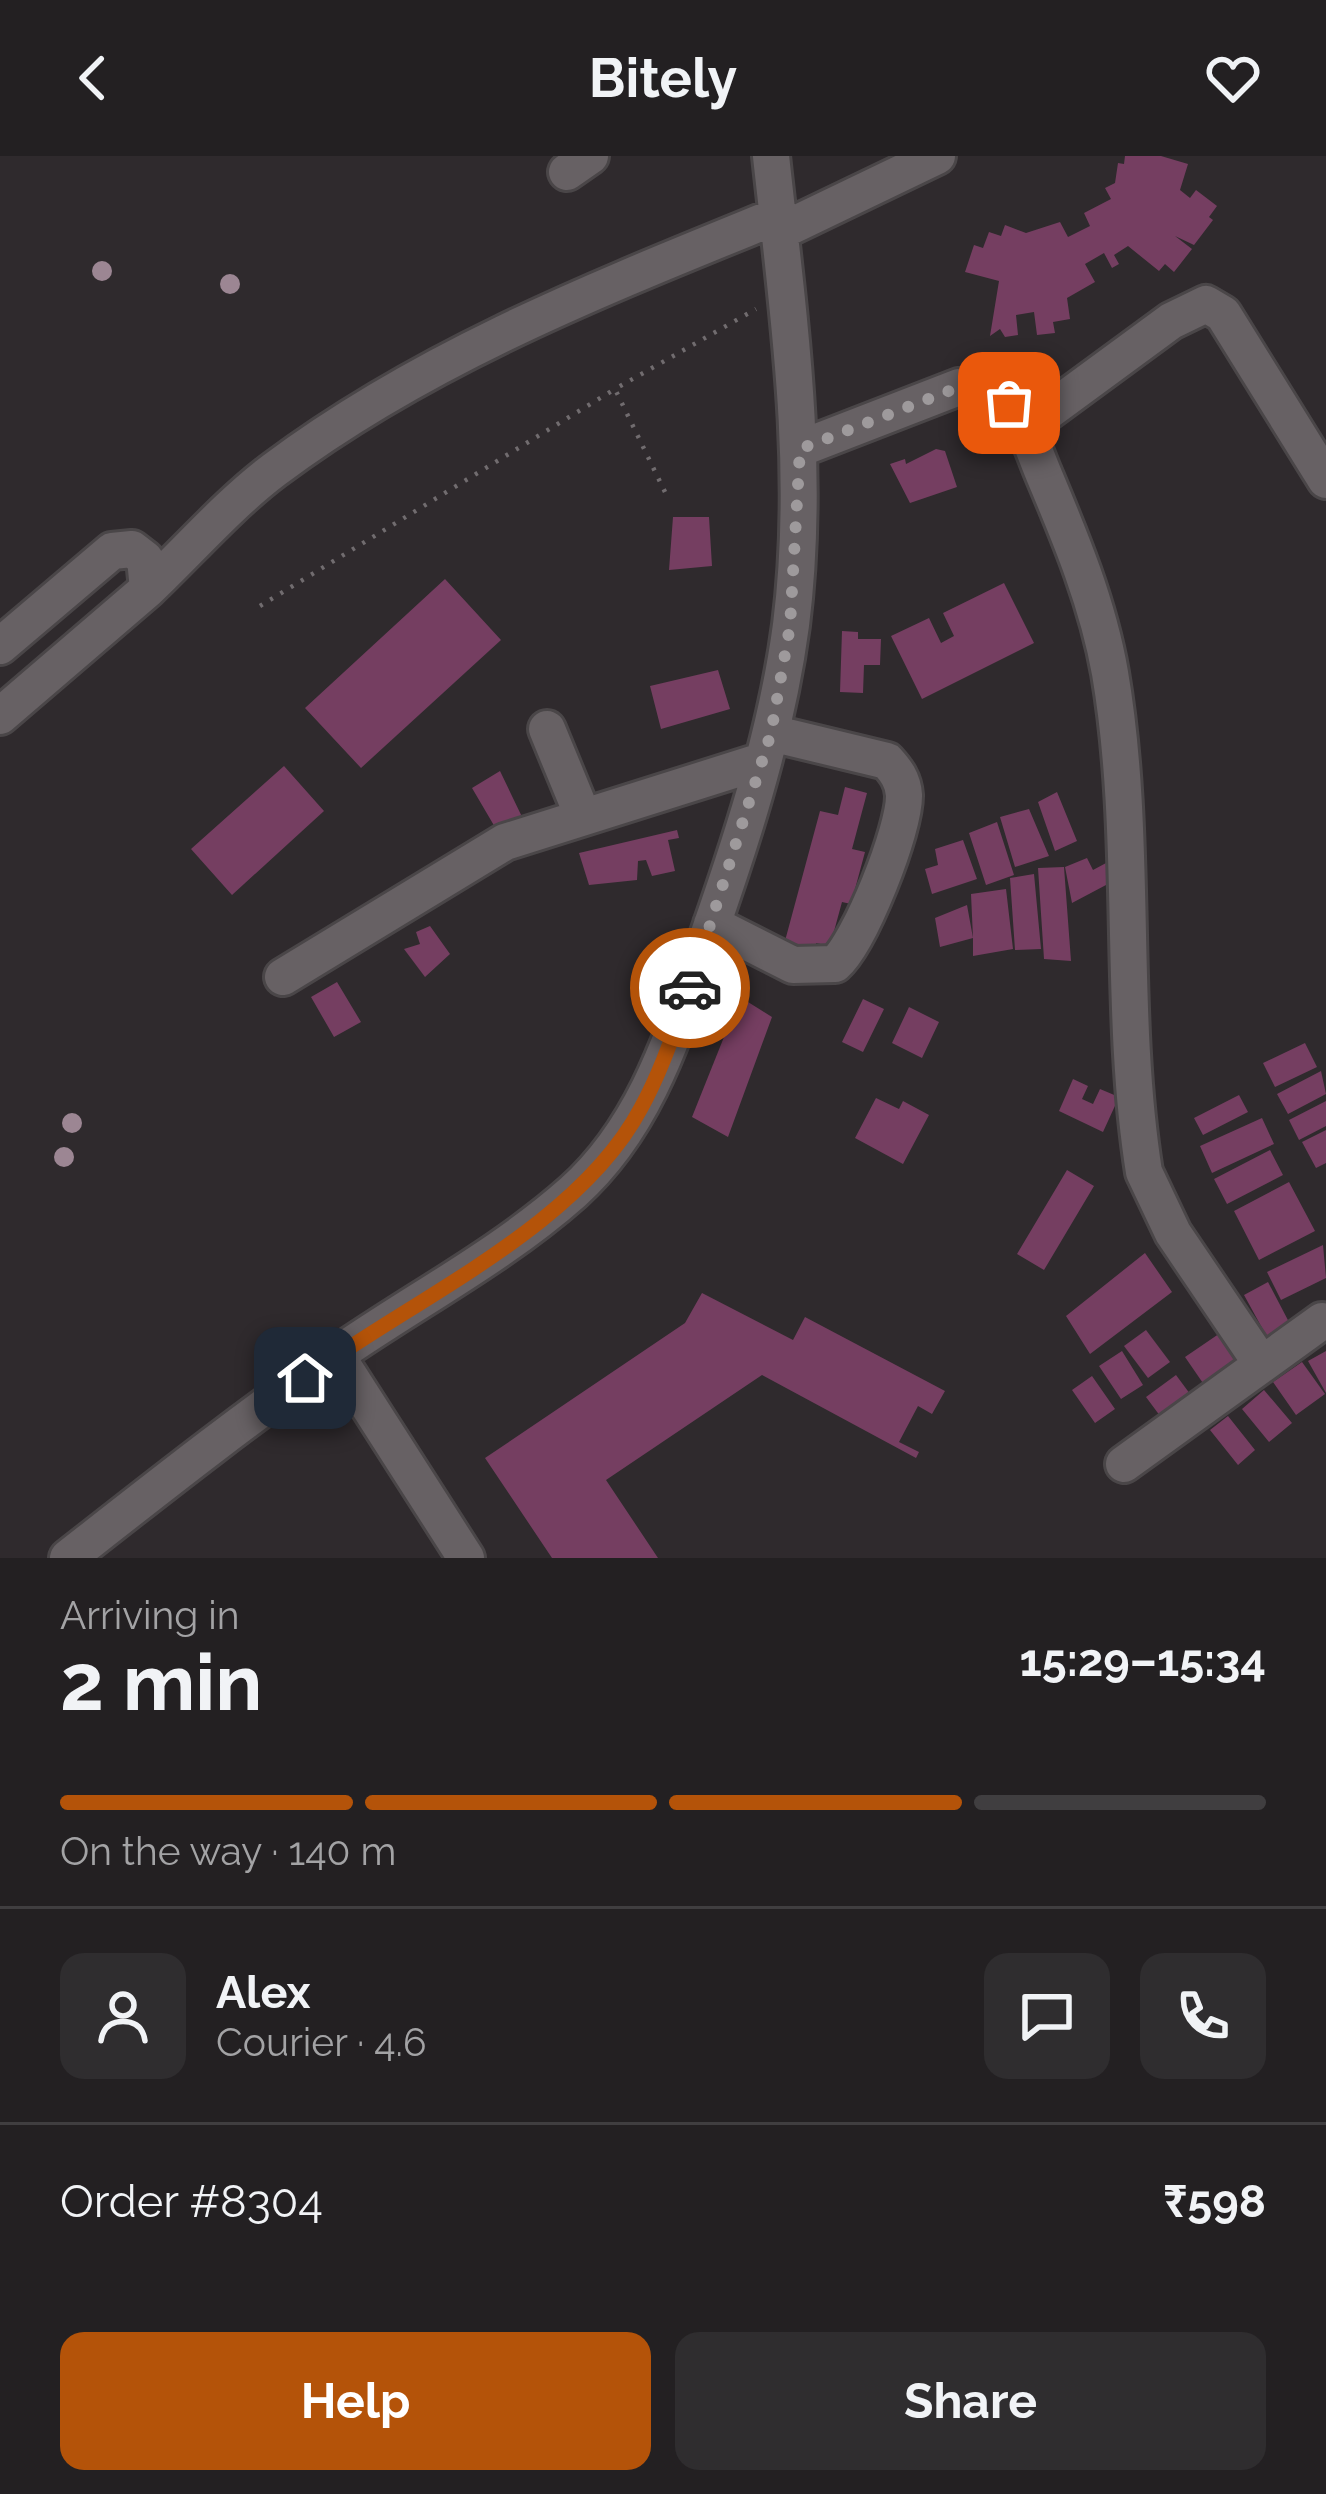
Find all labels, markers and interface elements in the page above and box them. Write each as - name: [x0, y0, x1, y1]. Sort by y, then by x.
- icon: back: [60, 45, 126, 111]
- icon: heart: [1200, 45, 1266, 111]
- text: Bitely: [589, 46, 737, 110]
- pin: [958, 352, 1060, 454]
- icon: bag: [976, 370, 1042, 436]
- courier: [630, 928, 750, 1048]
- icon: car: [657, 955, 723, 1021]
- pin: [254, 1327, 356, 1429]
- icon: home: [272, 1345, 338, 1411]
- text: Arriving in: [60, 1592, 240, 1638]
- text: 15:29–15:34: [1020, 1634, 1266, 1687]
- text: 2 min: [60, 1637, 262, 1728]
- text: On the way · 140 m: [60, 1828, 396, 1874]
- button: person: [60, 1953, 186, 2079]
- button: chat: [984, 1953, 1110, 2079]
- button: phone: [1140, 1953, 1266, 2079]
- text: Alex: [216, 1966, 310, 2019]
- text: Courier · 4.6: [216, 2019, 426, 2065]
- text: Order #8304: [60, 2175, 323, 2228]
- text: ₹598: [1163, 2175, 1266, 2228]
- button: Help: [60, 2332, 651, 2470]
- button: Share: [675, 2332, 1266, 2470]

